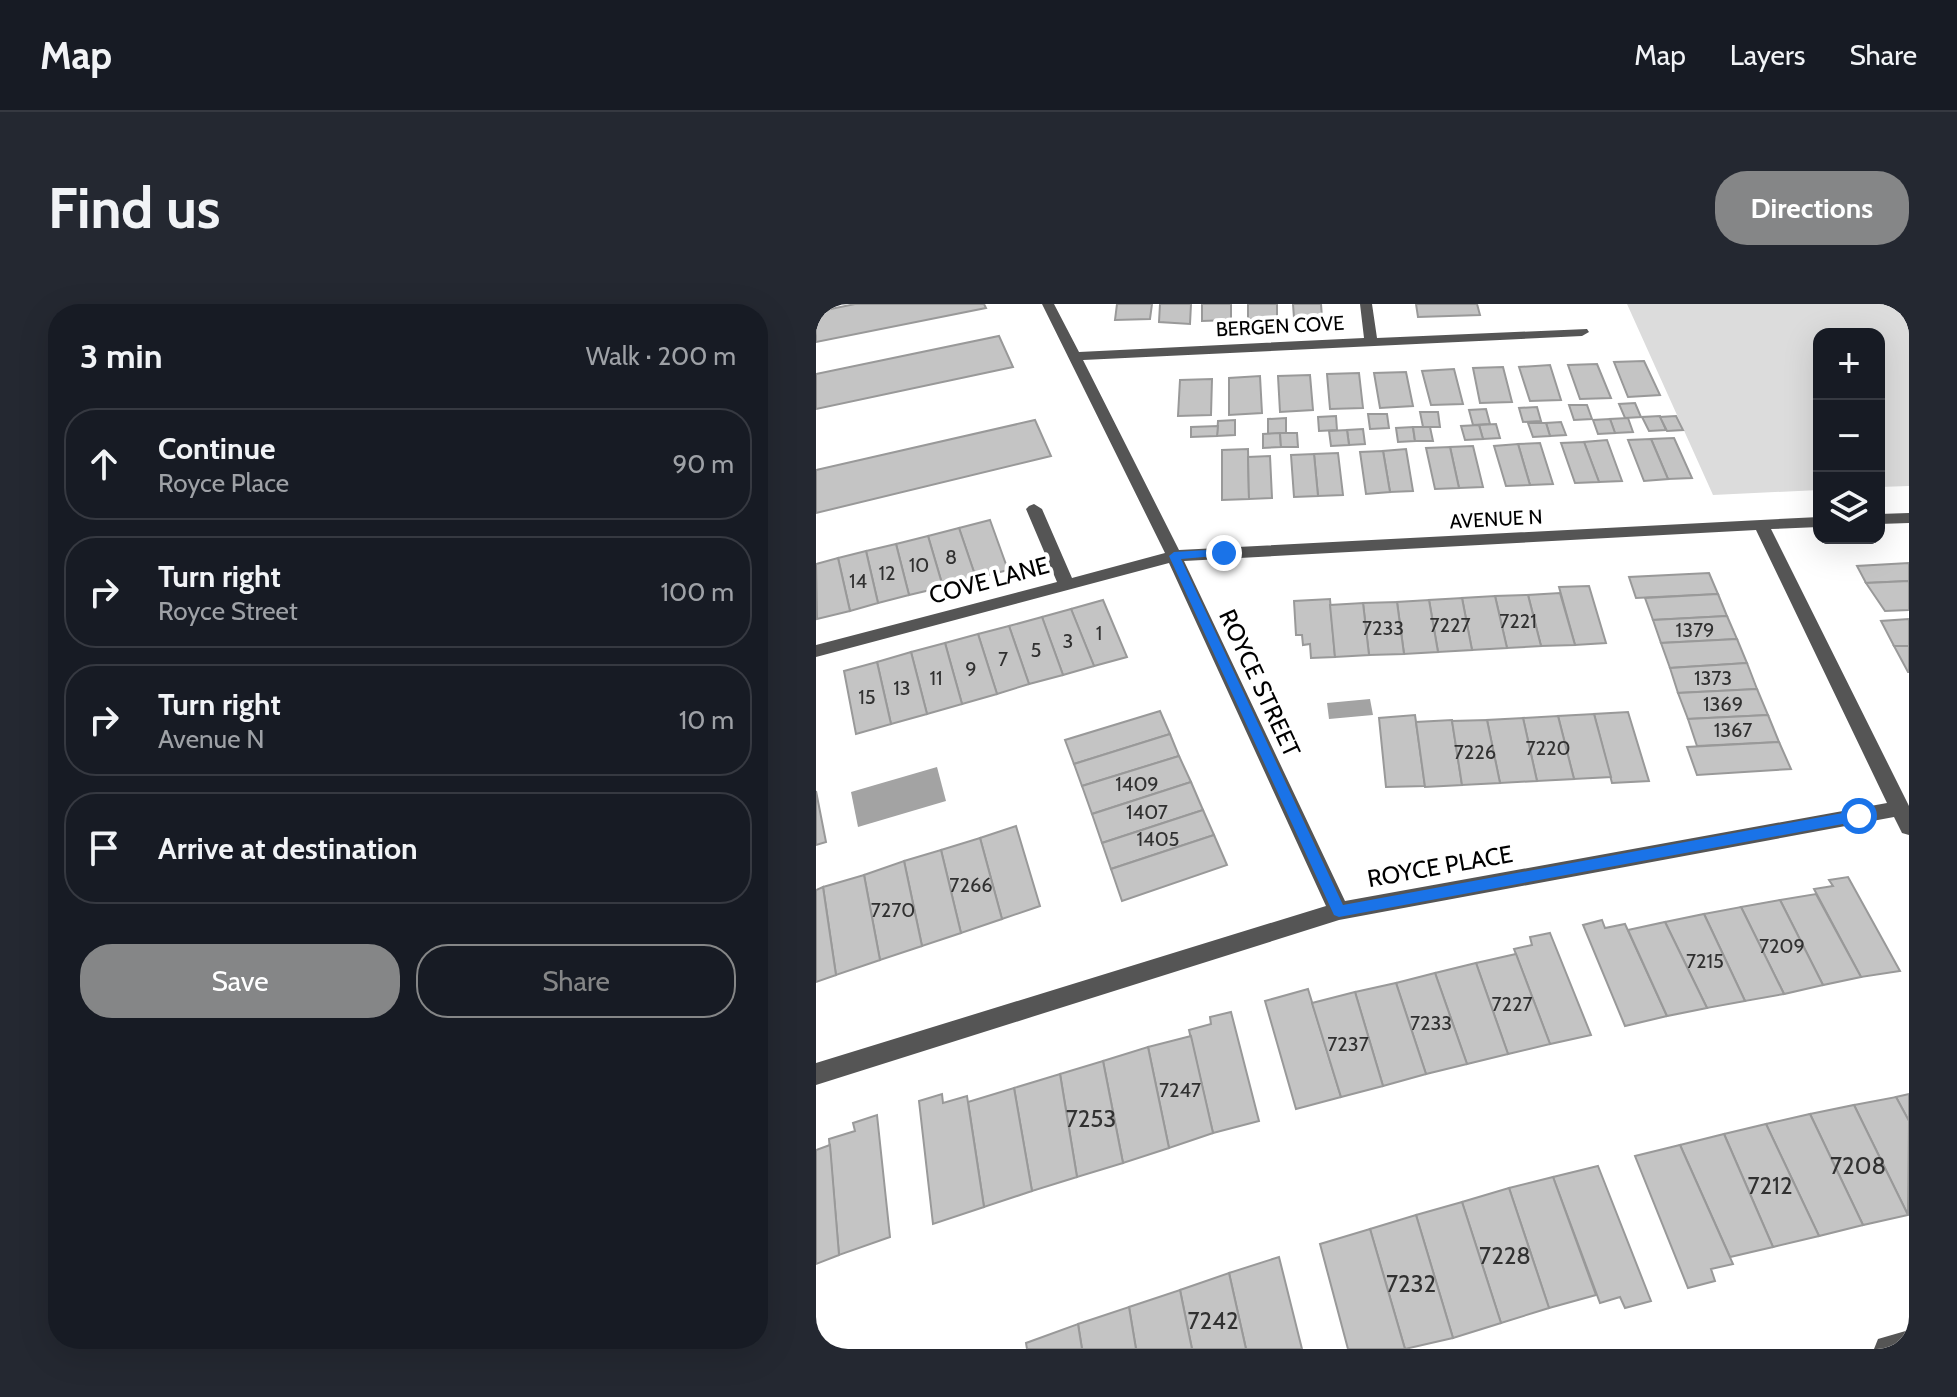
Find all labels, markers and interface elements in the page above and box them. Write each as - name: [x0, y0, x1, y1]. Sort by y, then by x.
- text: Map: [40, 32, 112, 79]
- text: Map: [1634, 38, 1686, 72]
- text: Layers: [1730, 38, 1805, 72]
- text: Share: [1849, 38, 1917, 72]
- button: Directions: [1715, 171, 1909, 245]
- text: Find us: [48, 174, 221, 242]
- street label: BERGEN COVE: [1215, 311, 1345, 341]
- map controls: [1813, 328, 1885, 544]
- button: +: [1813, 328, 1885, 400]
- text: 3 min: [80, 335, 162, 377]
- text: Walk · 200 m: [586, 340, 736, 372]
- button: −: [1813, 400, 1885, 472]
- text: Continue: [158, 430, 275, 467]
- icon: ahead: [82, 442, 126, 486]
- text: 90 m: [672, 448, 734, 480]
- text: Royce Place: [158, 467, 289, 499]
- button: layers: [1813, 472, 1885, 544]
- street label: AVENUE N: [1449, 505, 1543, 533]
- route end: [1206, 535, 1242, 571]
- house number: 8: [945, 545, 957, 569]
- street label: COVE LANE: [926, 550, 1052, 610]
- house number: 10: [909, 553, 929, 577]
- text: Turn right: [158, 558, 281, 595]
- house number: 12: [879, 561, 896, 585]
- house number: 14: [849, 569, 867, 593]
- icon: right: [82, 570, 126, 614]
- text: 100 m: [661, 576, 734, 608]
- text: Royce Street: [158, 595, 298, 627]
- street label: ROYCE STREET: [1213, 605, 1307, 762]
- house number: 7221: [1499, 609, 1537, 633]
- house number: 7227: [1429, 613, 1471, 637]
- house number: 7233: [1362, 616, 1404, 640]
- house number: 1379: [1676, 618, 1714, 642]
- house number: 1: [1096, 621, 1102, 645]
- house number: 3: [1063, 629, 1073, 653]
- house number: 5: [1031, 638, 1041, 662]
- house number: 7: [998, 647, 1008, 671]
- house number: 9: [965, 657, 977, 681]
- house number: 11: [929, 666, 943, 690]
- house number: 1373: [1694, 666, 1732, 690]
- house number: 13: [893, 676, 911, 700]
- house number: 15: [858, 685, 876, 709]
- text: Turn right: [158, 686, 281, 723]
- house number: 1369: [1703, 692, 1743, 716]
- icon: right: [82, 698, 126, 742]
- text: 10 m: [679, 704, 734, 736]
- house number: 1367: [1714, 718, 1752, 742]
- text: Avenue N: [158, 723, 265, 755]
- house number: 7220: [1526, 736, 1570, 760]
- house number: 7226: [1454, 740, 1496, 764]
- house number: 1409: [1115, 772, 1159, 796]
- route start: [1841, 798, 1877, 834]
- house number: 1407: [1126, 800, 1168, 824]
- icon: arrive: [82, 826, 126, 870]
- house number: 1405: [1137, 827, 1179, 851]
- text: Arrive at destination: [158, 830, 418, 867]
- street label: ROYCE PLACE: [1365, 839, 1515, 893]
- house number: 7266: [949, 873, 993, 897]
- house number: 7270: [871, 898, 915, 922]
- house number: 7209: [1759, 934, 1805, 958]
- button: Save: [80, 944, 400, 1018]
- button: Share: [416, 944, 736, 1018]
- house number: 7215: [1686, 949, 1724, 973]
- house number: 7227: [1491, 992, 1533, 1016]
- house number: 7233: [1410, 1011, 1452, 1035]
- house number: 7237: [1327, 1032, 1369, 1056]
- house number: 7247: [1159, 1078, 1201, 1102]
- house number: 7253: [1066, 1104, 1116, 1133]
- house number: 7208: [1830, 1151, 1886, 1180]
- house number: 7212: [1747, 1171, 1793, 1200]
- house number: 7228: [1479, 1241, 1531, 1270]
- house number: 7232: [1386, 1269, 1436, 1298]
- house number: 7242: [1187, 1306, 1239, 1335]

